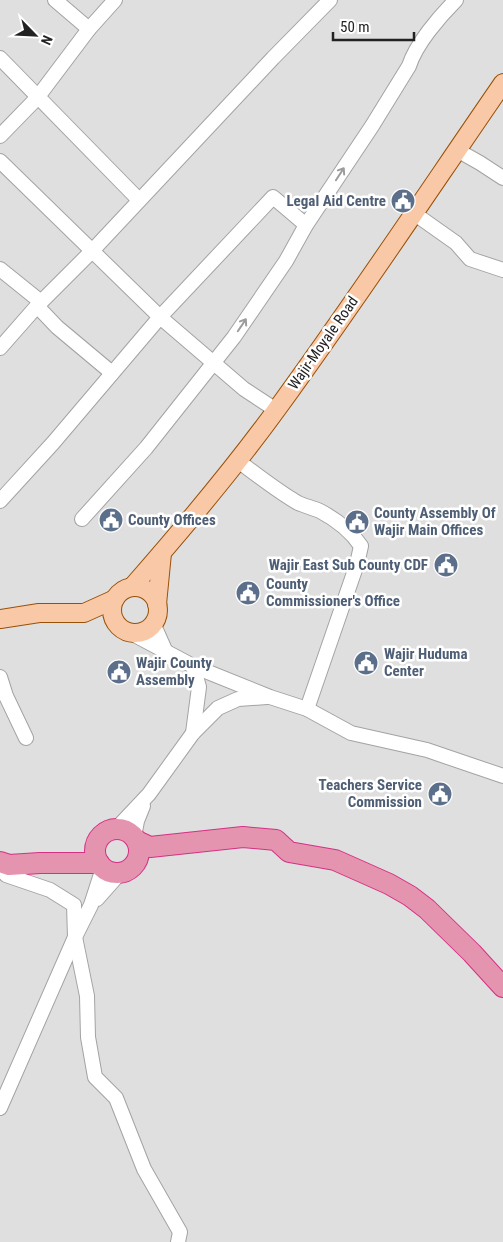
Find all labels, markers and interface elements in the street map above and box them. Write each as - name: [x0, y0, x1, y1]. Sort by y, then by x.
- north arrow: [10, 10, 60, 60]
- scale bar: [333, 10, 414, 42]
- text: 50 m: [340, 18, 370, 36]
- text: N: [38, 33, 56, 47]
- one-way arrow: [335, 167, 345, 181]
- public building icon: Legal Aid Centre: [390, 188, 416, 214]
- place label: Legal Aid Centre: [286, 192, 386, 210]
- street label: Wajir-Moyale Road: [284, 293, 362, 393]
- one-way arrow: [237, 318, 247, 332]
- place label: County Assembly Of Wajir Main Offices: [374, 504, 496, 539]
- public building icon: County Offices: [98, 507, 124, 533]
- public building icon: County Assembly Of Wajir Main Offices: [344, 509, 370, 535]
- place label: County Offices: [128, 511, 216, 529]
- public building icon: Wajir East Sub County CDF: [433, 552, 459, 578]
- place label: Wajir East Sub County CDF: [269, 556, 428, 574]
- place label: County Commissioner's Office: [266, 575, 400, 610]
- public building icon: County Commissioner's Office: [235, 580, 261, 606]
- place label: Wajir Huduma Center: [384, 645, 468, 680]
- public building icon: Wajir Huduma Center: [353, 650, 379, 676]
- place label: Wajir County Assembly: [136, 654, 212, 689]
- public building icon: Wajir County Assembly: [106, 659, 132, 685]
- place label: Teachers Service Commission: [319, 776, 422, 811]
- public building icon: Teachers Service Commission: [427, 781, 453, 807]

